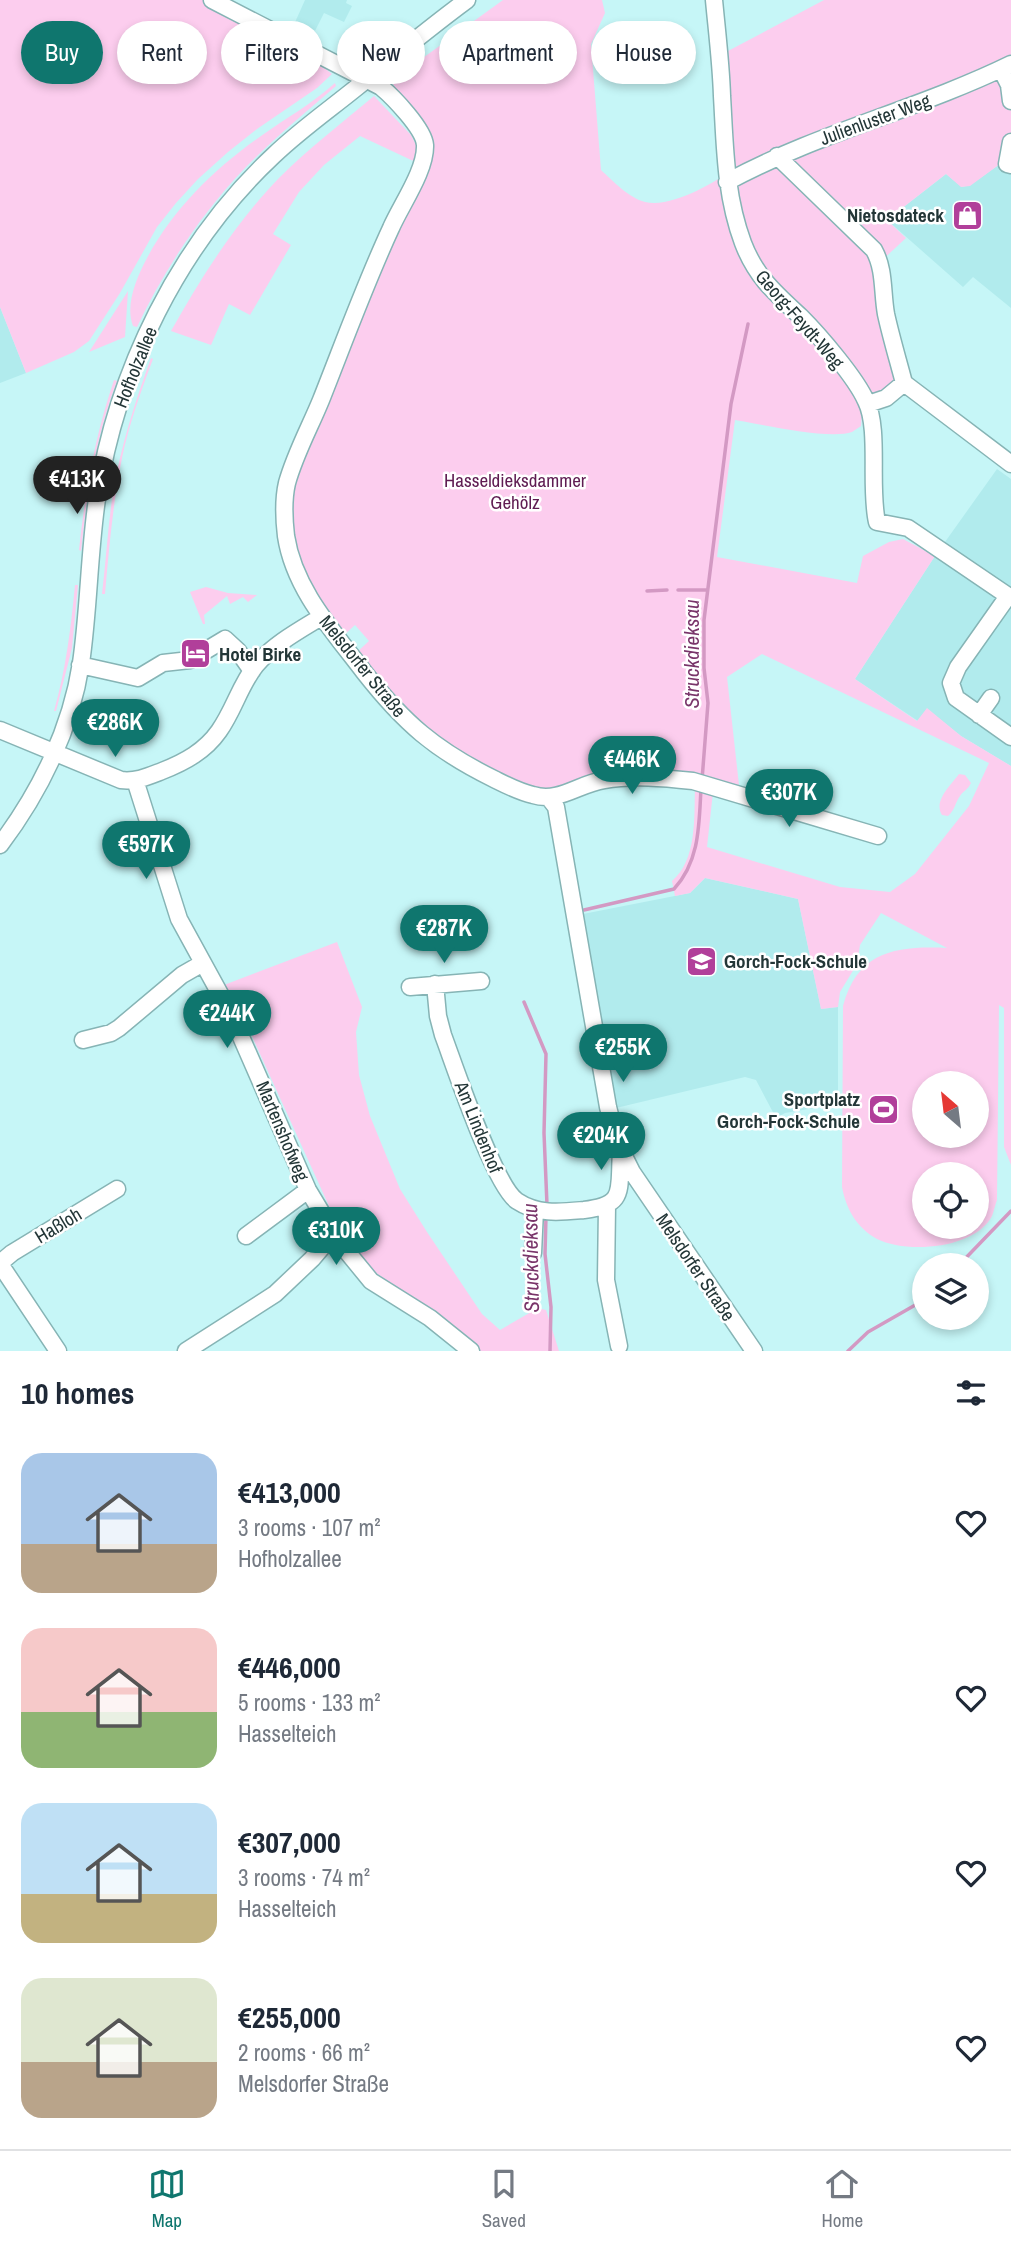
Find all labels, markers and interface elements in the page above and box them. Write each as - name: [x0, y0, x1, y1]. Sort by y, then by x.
- chip: Buy: [21, 21, 103, 84]
- chip: Rent: [117, 21, 207, 84]
- chip: Filters: [221, 21, 323, 84]
- chip: New: [337, 21, 425, 84]
- chip: Apartment: [439, 21, 577, 84]
- chip: House: [591, 21, 696, 84]
- street label: Julienluster Weg: [816, 87, 934, 151]
- shop icon: Nietosdateck: [950, 198, 984, 232]
- place label: Nietosdateck: [847, 202, 944, 228]
- street label: Georg-Feydt-Weg: [750, 264, 851, 374]
- street label: Hofholzallee: [107, 322, 163, 412]
- pin: €413K: [28, 456, 126, 516]
- text: €413K: [49, 463, 105, 494]
- park label: Hasseldieksdammer Gehölz: [444, 467, 587, 515]
- water label: Struckdieksau: [677, 599, 706, 709]
- street label: Melsdorfer Straße: [314, 609, 412, 723]
- hotel icon: Hotel Birke: [179, 637, 213, 671]
- place label: Hotel Birke: [219, 641, 302, 667]
- pin: €286K: [66, 700, 164, 759]
- text: €286K: [87, 706, 143, 737]
- pin: €446K: [583, 736, 681, 796]
- text: €446K: [604, 743, 660, 774]
- pin: €307K: [740, 770, 838, 829]
- text: €307K: [761, 776, 817, 807]
- pin: €597K: [97, 822, 195, 881]
- text: €597K: [118, 828, 174, 859]
- pin: €287K: [395, 906, 493, 965]
- text: €287K: [416, 912, 472, 943]
- school or university icon: Gorch-Fock-Schule: [684, 944, 718, 978]
- place label: Gorch-Fock-Schule: [724, 948, 867, 974]
- pin: €244K: [178, 990, 276, 1050]
- text: €244K: [199, 997, 255, 1028]
- pin: €255K: [574, 1024, 672, 1084]
- text: €255K: [595, 1031, 651, 1062]
- north arrow: [912, 1071, 989, 1148]
- map controls: [912, 1071, 989, 1330]
- street label: Am Lindenhof: [448, 1076, 509, 1177]
- street label: Martenshofweg: [250, 1077, 316, 1185]
- place label: Sportplatz Gorch-Fock-Schule: [717, 1086, 860, 1134]
- sports icon: Sportplatz Gorch-Fock-Schule: [866, 1093, 900, 1127]
- pin: €204K: [552, 1112, 650, 1172]
- text: €204K: [573, 1119, 629, 1150]
- button: locate: [912, 1162, 989, 1239]
- street label: Haßloh: [30, 1201, 86, 1249]
- water label: Struckdieksau: [515, 1203, 546, 1313]
- pin: €310K: [287, 1208, 385, 1267]
- street label: Melsdorfer Straße: [650, 1208, 742, 1326]
- text: €310K: [308, 1214, 364, 1245]
- button: layers: [912, 1253, 989, 1330]
- text: 10 homes: [21, 1373, 135, 1413]
- icon: filters: [952, 1374, 990, 1412]
- text: €413,000: [238, 1472, 341, 1512]
- icon: home: [77, 1481, 161, 1565]
- icon: heart: [952, 1504, 990, 1542]
- text: 3 rooms · 107 m²: [238, 1512, 381, 1543]
- text: Hofholzallee: [238, 1543, 342, 1574]
- text: €446,000: [238, 1647, 341, 1687]
- icon: home: [77, 1656, 161, 1740]
- icon: heart: [952, 1679, 990, 1717]
- text: 5 rooms · 133 m²: [238, 1687, 381, 1718]
- text: Hasselteich: [238, 1718, 337, 1749]
- text: €307,000: [238, 1822, 341, 1862]
- icon: home: [77, 1831, 161, 1915]
- icon: heart: [952, 1854, 990, 1892]
- text: 3 rooms · 74 m²: [238, 1862, 370, 1893]
- text: Hasselteich: [238, 1893, 337, 1924]
- text: €255,000: [238, 1997, 341, 2037]
- icon: home: [77, 2006, 161, 2090]
- icon: heart: [952, 2029, 990, 2067]
- text: 2 rooms · 66 m²: [238, 2037, 370, 2068]
- text: Melsdorfer Straße: [238, 2068, 389, 2099]
- tab: Map: [148, 2165, 186, 2233]
- tab: Saved: [482, 2165, 526, 2233]
- tab: Home: [822, 2165, 863, 2233]

